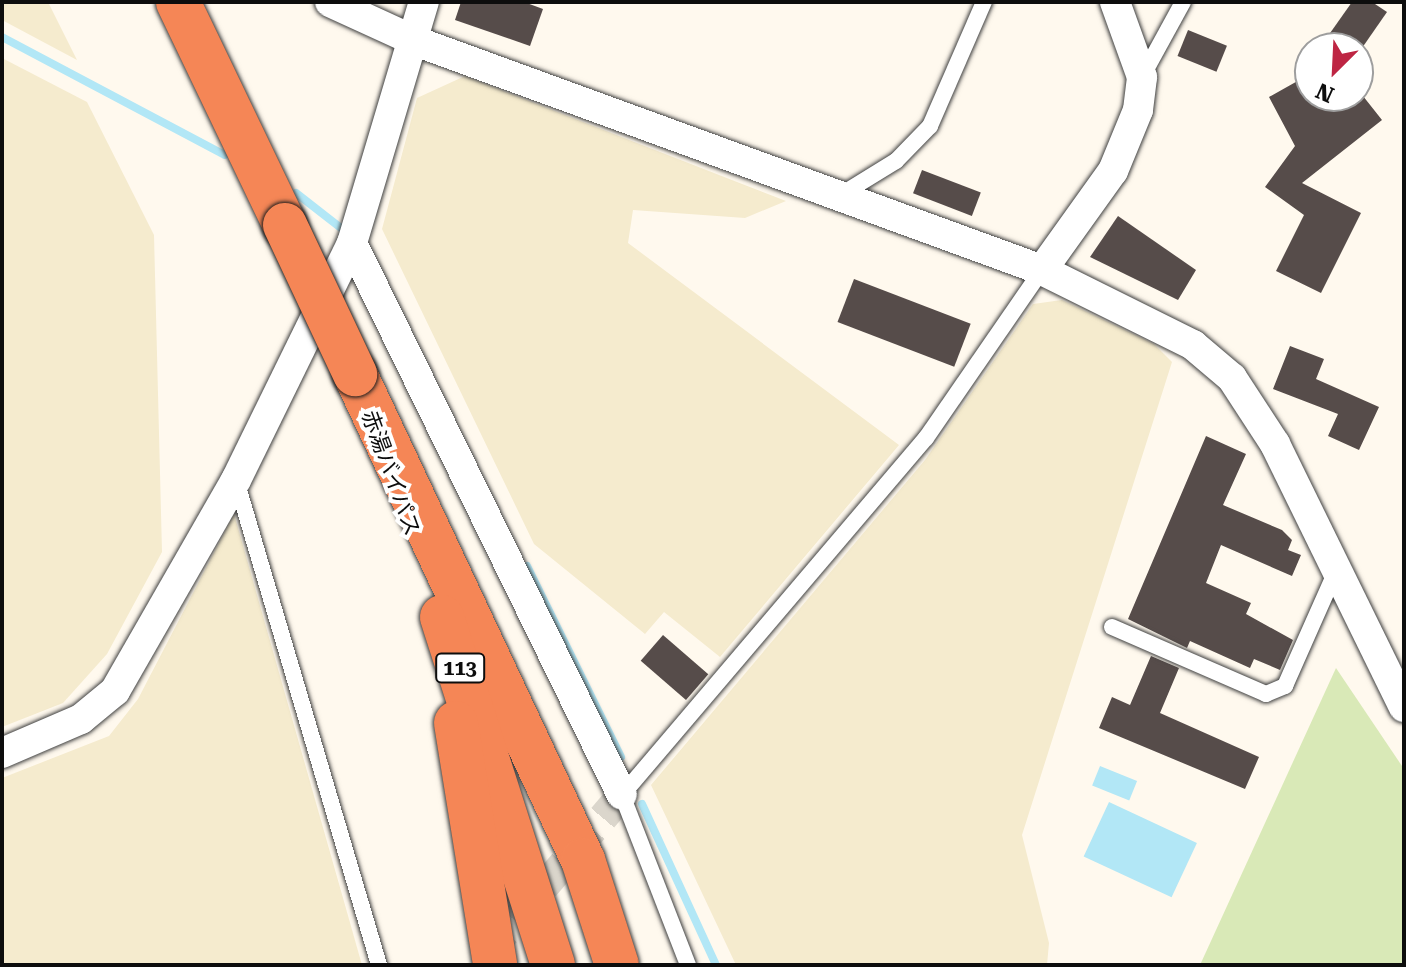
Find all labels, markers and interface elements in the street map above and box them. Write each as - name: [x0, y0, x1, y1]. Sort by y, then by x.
- north arrow: [1294, 32, 1374, 112]
- text: N: [1312, 78, 1338, 107]
- street label: 赤湯バイパス: [356, 406, 426, 540]
- road number: 113: [434, 652, 486, 684]

